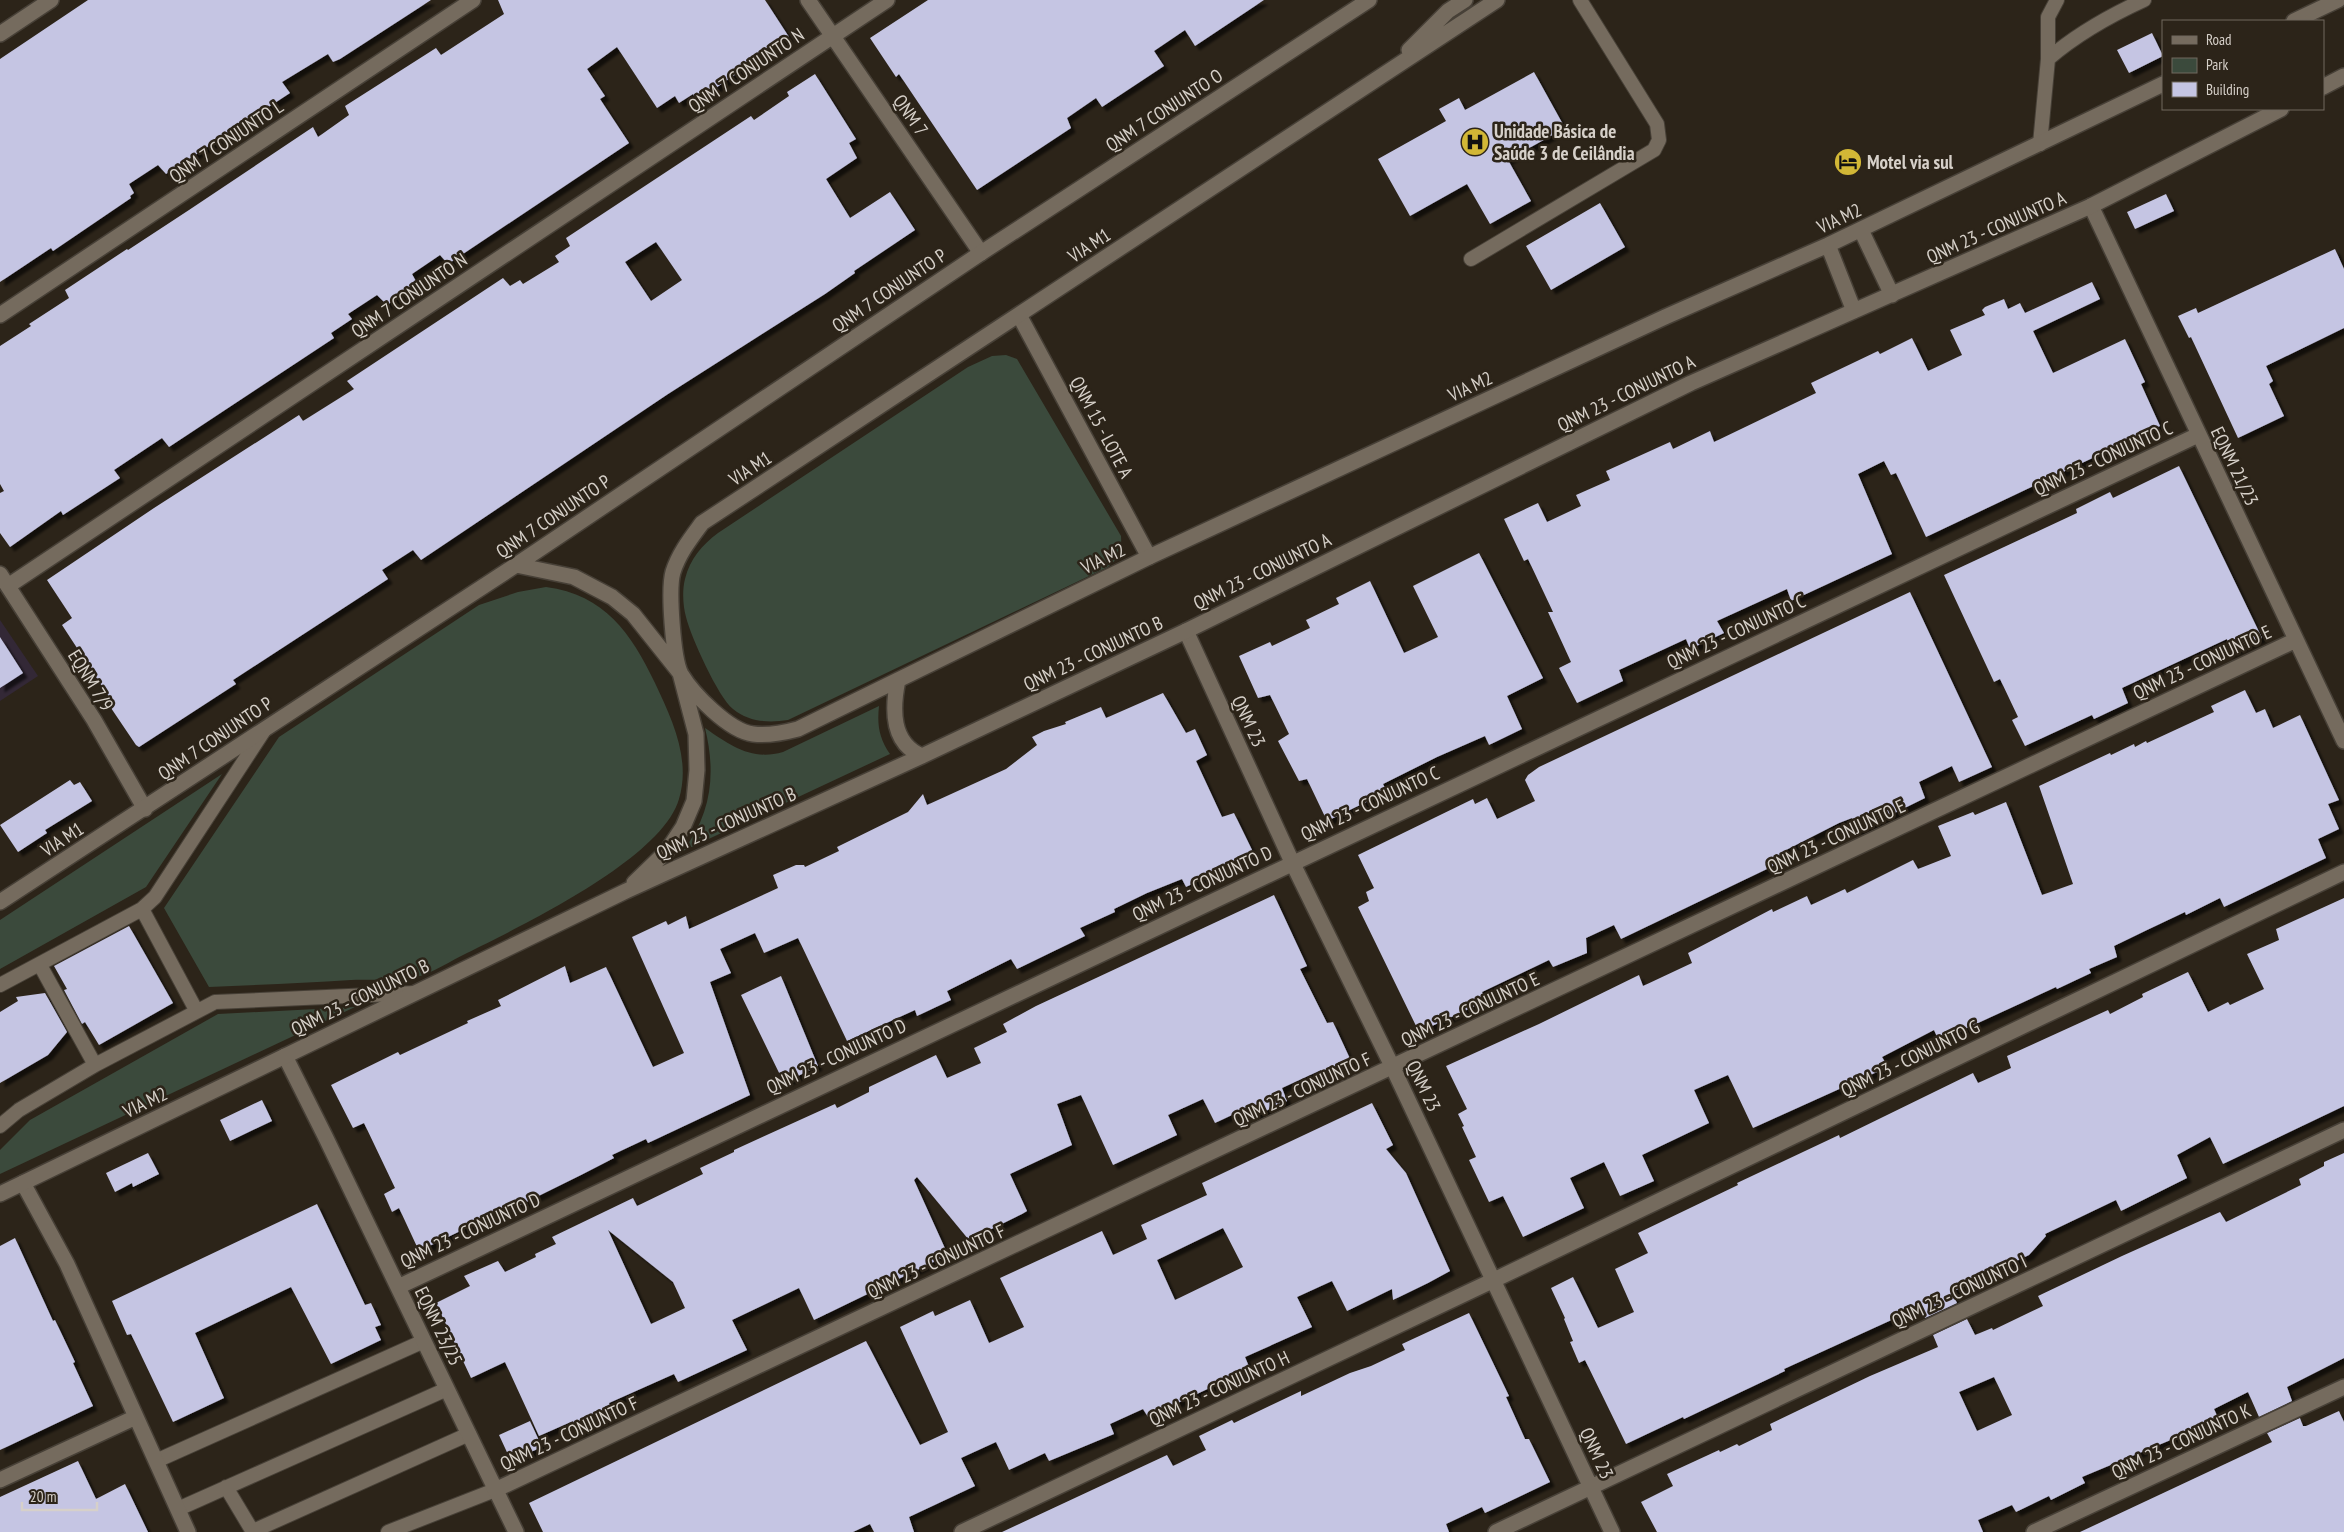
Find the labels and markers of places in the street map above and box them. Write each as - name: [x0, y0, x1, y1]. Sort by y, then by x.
- place label: Unidade Básica de Saúde 3 de Ceilândia: [1494, 119, 1635, 165]
- hospital icon: Unidade Básica de Saúde 3 de Ceilândia: [1460, 127, 1490, 157]
- hotel icon: Motel via sul: [1833, 147, 1863, 177]
- place label: Motel via sul: [1867, 150, 1954, 174]

